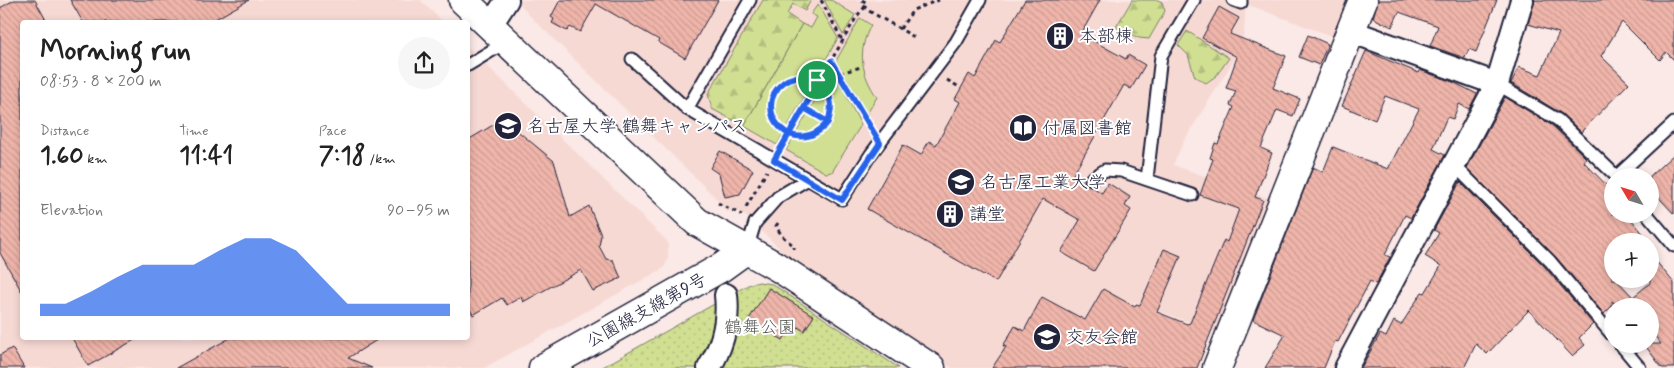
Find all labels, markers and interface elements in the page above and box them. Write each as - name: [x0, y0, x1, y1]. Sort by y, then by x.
- building icon: 本部棟: [1045, 21, 1075, 51]
- place label: 本部棟: [1079, 25, 1133, 49]
- text: Morning run: [40, 33, 191, 70]
- button: share: [398, 37, 450, 89]
- pin: [796, 59, 838, 101]
- icon: arrive: [803, 66, 831, 94]
- text: 08:53 · 8 × 200 m: [40, 71, 162, 92]
- school or university icon: 名古屋大学 鶴舞キャンパス: [493, 111, 523, 141]
- library icon: 付属図書館: [1008, 113, 1038, 143]
- place label: 名古屋大学 鶴舞キャンパス: [527, 115, 747, 139]
- place label: 付属図書館: [1042, 117, 1132, 141]
- text: Distance: [40, 122, 89, 140]
- text: Time: [179, 122, 209, 140]
- text: Pace: [319, 122, 347, 140]
- text: 1.60: [40, 140, 83, 173]
- text: 11:41: [179, 140, 233, 173]
- text: 7:18: [319, 140, 365, 173]
- text: km: [83, 150, 108, 168]
- text: /km: [365, 150, 396, 168]
- school or university icon: 名古屋工業大学: [946, 167, 976, 197]
- north arrow: [1604, 168, 1659, 222]
- map controls: [1604, 168, 1659, 353]
- place label: 名古屋工業大学: [980, 171, 1106, 195]
- building icon: 講堂: [935, 199, 965, 229]
- text: Elevation: [40, 200, 103, 221]
- text: 90–95 m: [387, 200, 450, 221]
- place label: 講堂: [969, 203, 1005, 227]
- button: +: [1604, 233, 1659, 288]
- street label: 公園線支線第9号: [582, 268, 711, 354]
- button: −: [1604, 298, 1659, 353]
- park label: 鶴舞公園: [724, 316, 796, 340]
- school or university icon: 交友会館: [1032, 322, 1062, 352]
- place label: 交友会館: [1066, 326, 1138, 350]

